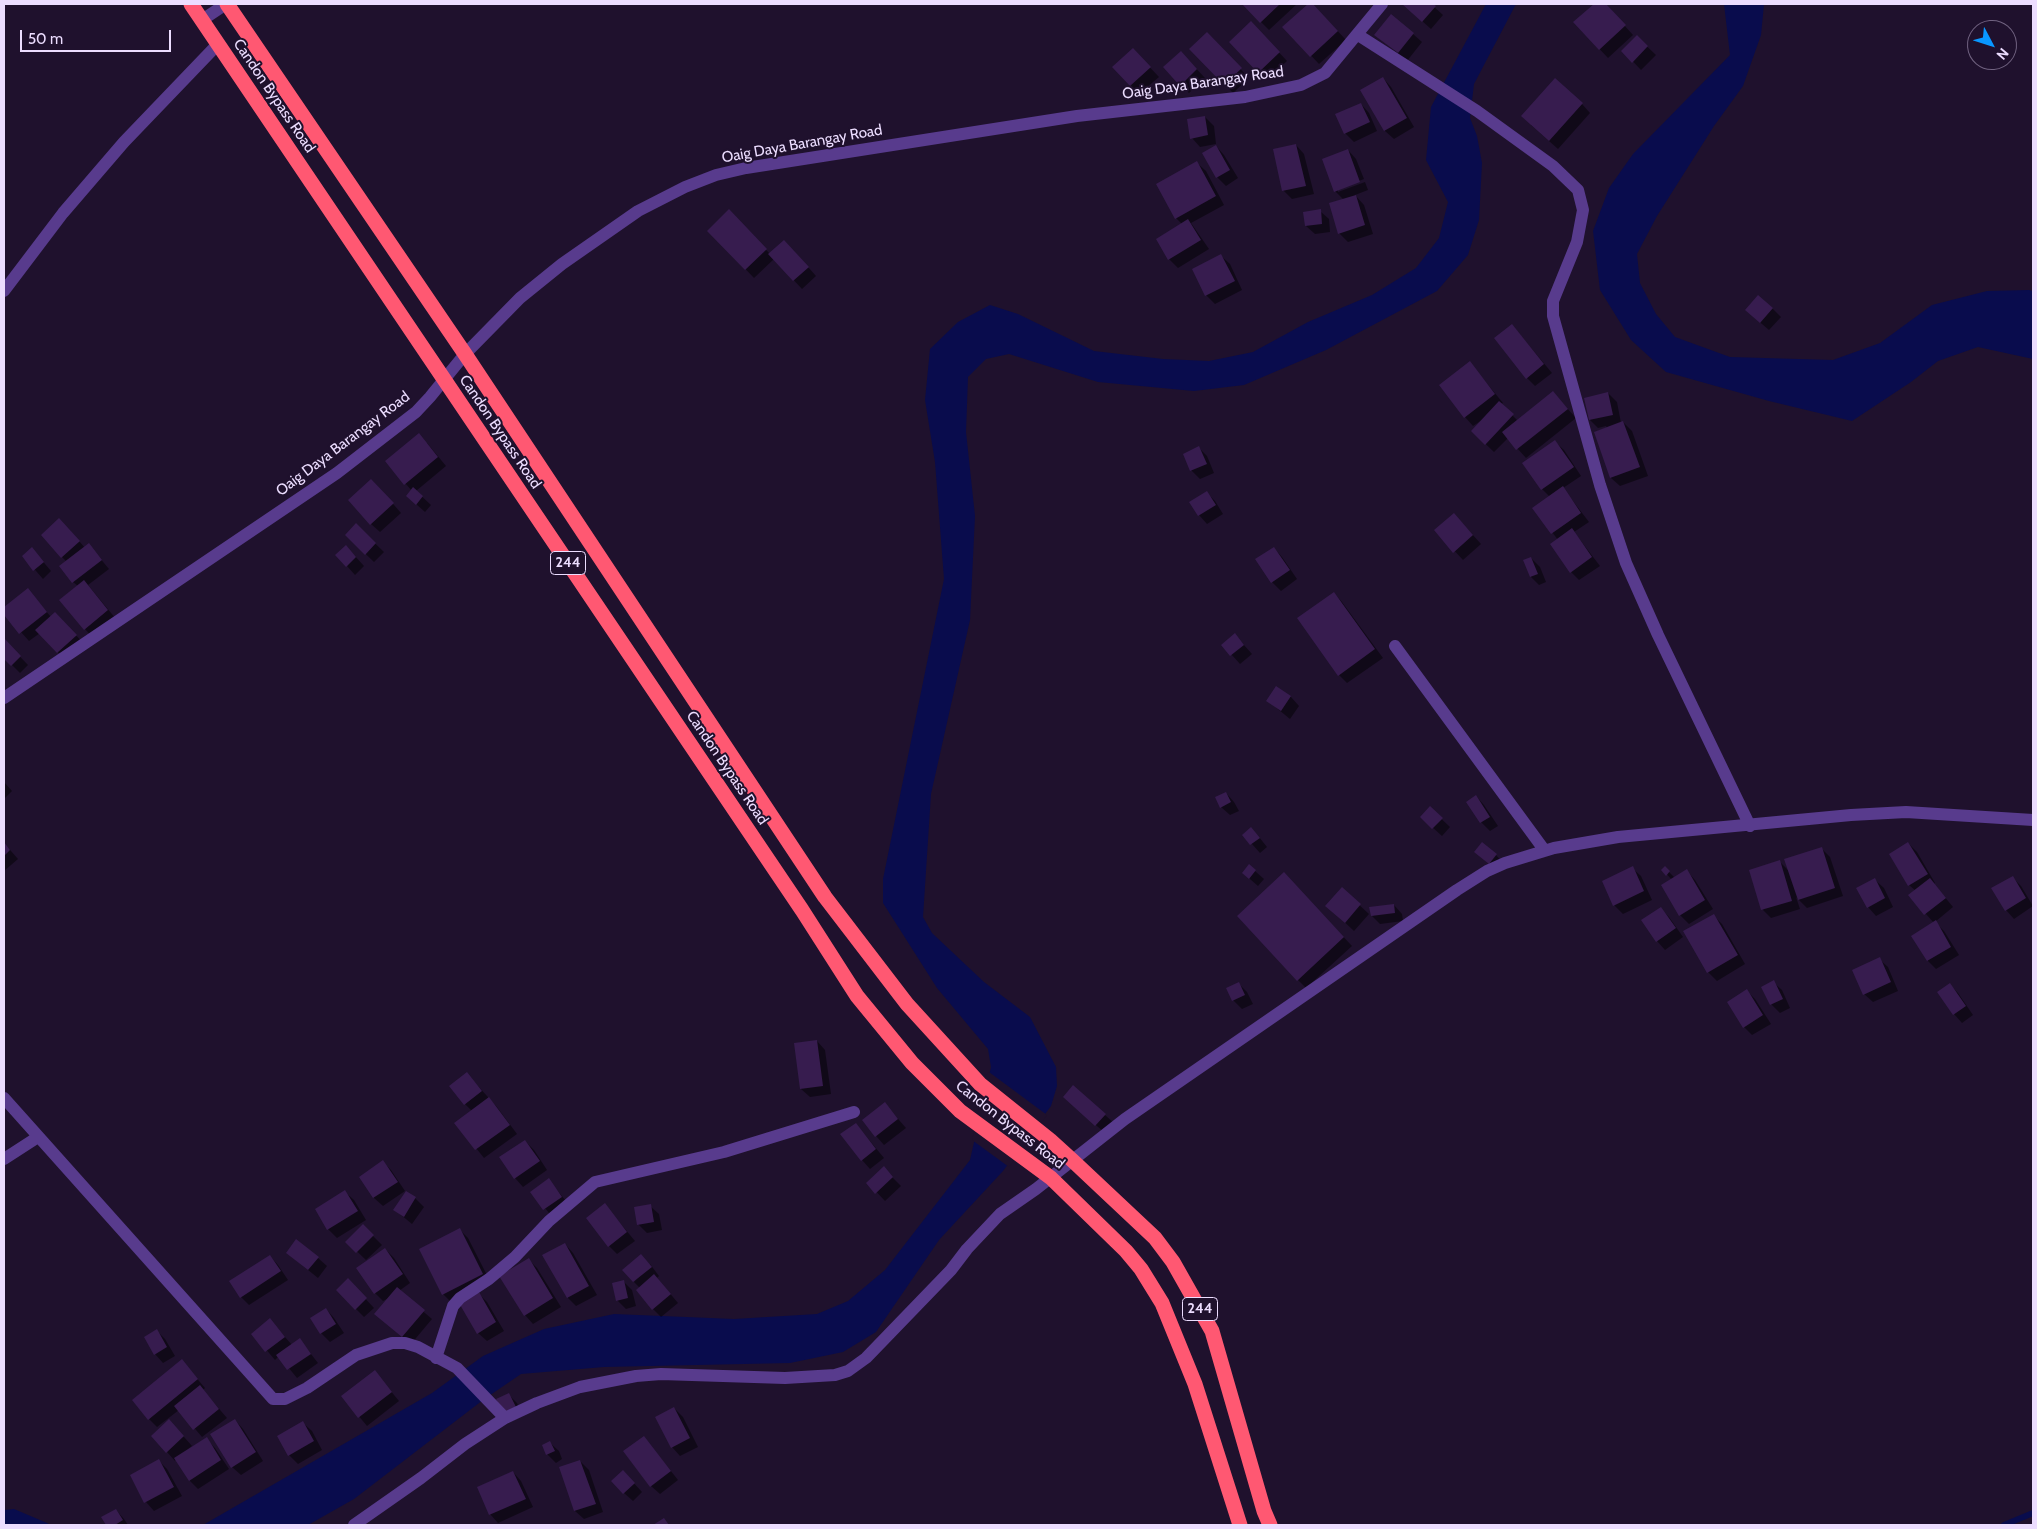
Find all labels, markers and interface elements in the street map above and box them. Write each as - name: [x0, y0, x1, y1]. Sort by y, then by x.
- scale bar: [22, 20, 174, 52]
- north arrow: [1967, 20, 2017, 70]
- text: 50 m: [28, 30, 63, 48]
- street label: Candon Bypass Road: [229, 36, 319, 156]
- text: N: [1993, 44, 2013, 64]
- street label: Oaig Daya Barangay Road: [1121, 63, 1285, 103]
- street label: Oaig Daya Barangay Road: [720, 121, 884, 167]
- street label: Candon Bypass Road: [455, 372, 545, 492]
- street label: Oaig Daya Barangay Road: [273, 388, 413, 500]
- road number: 244: [550, 552, 586, 574]
- street label: Candon Bypass Road: [682, 708, 772, 828]
- street label: Candon Bypass Road: [952, 1077, 1068, 1173]
- road number: 244: [1182, 1298, 1218, 1320]

